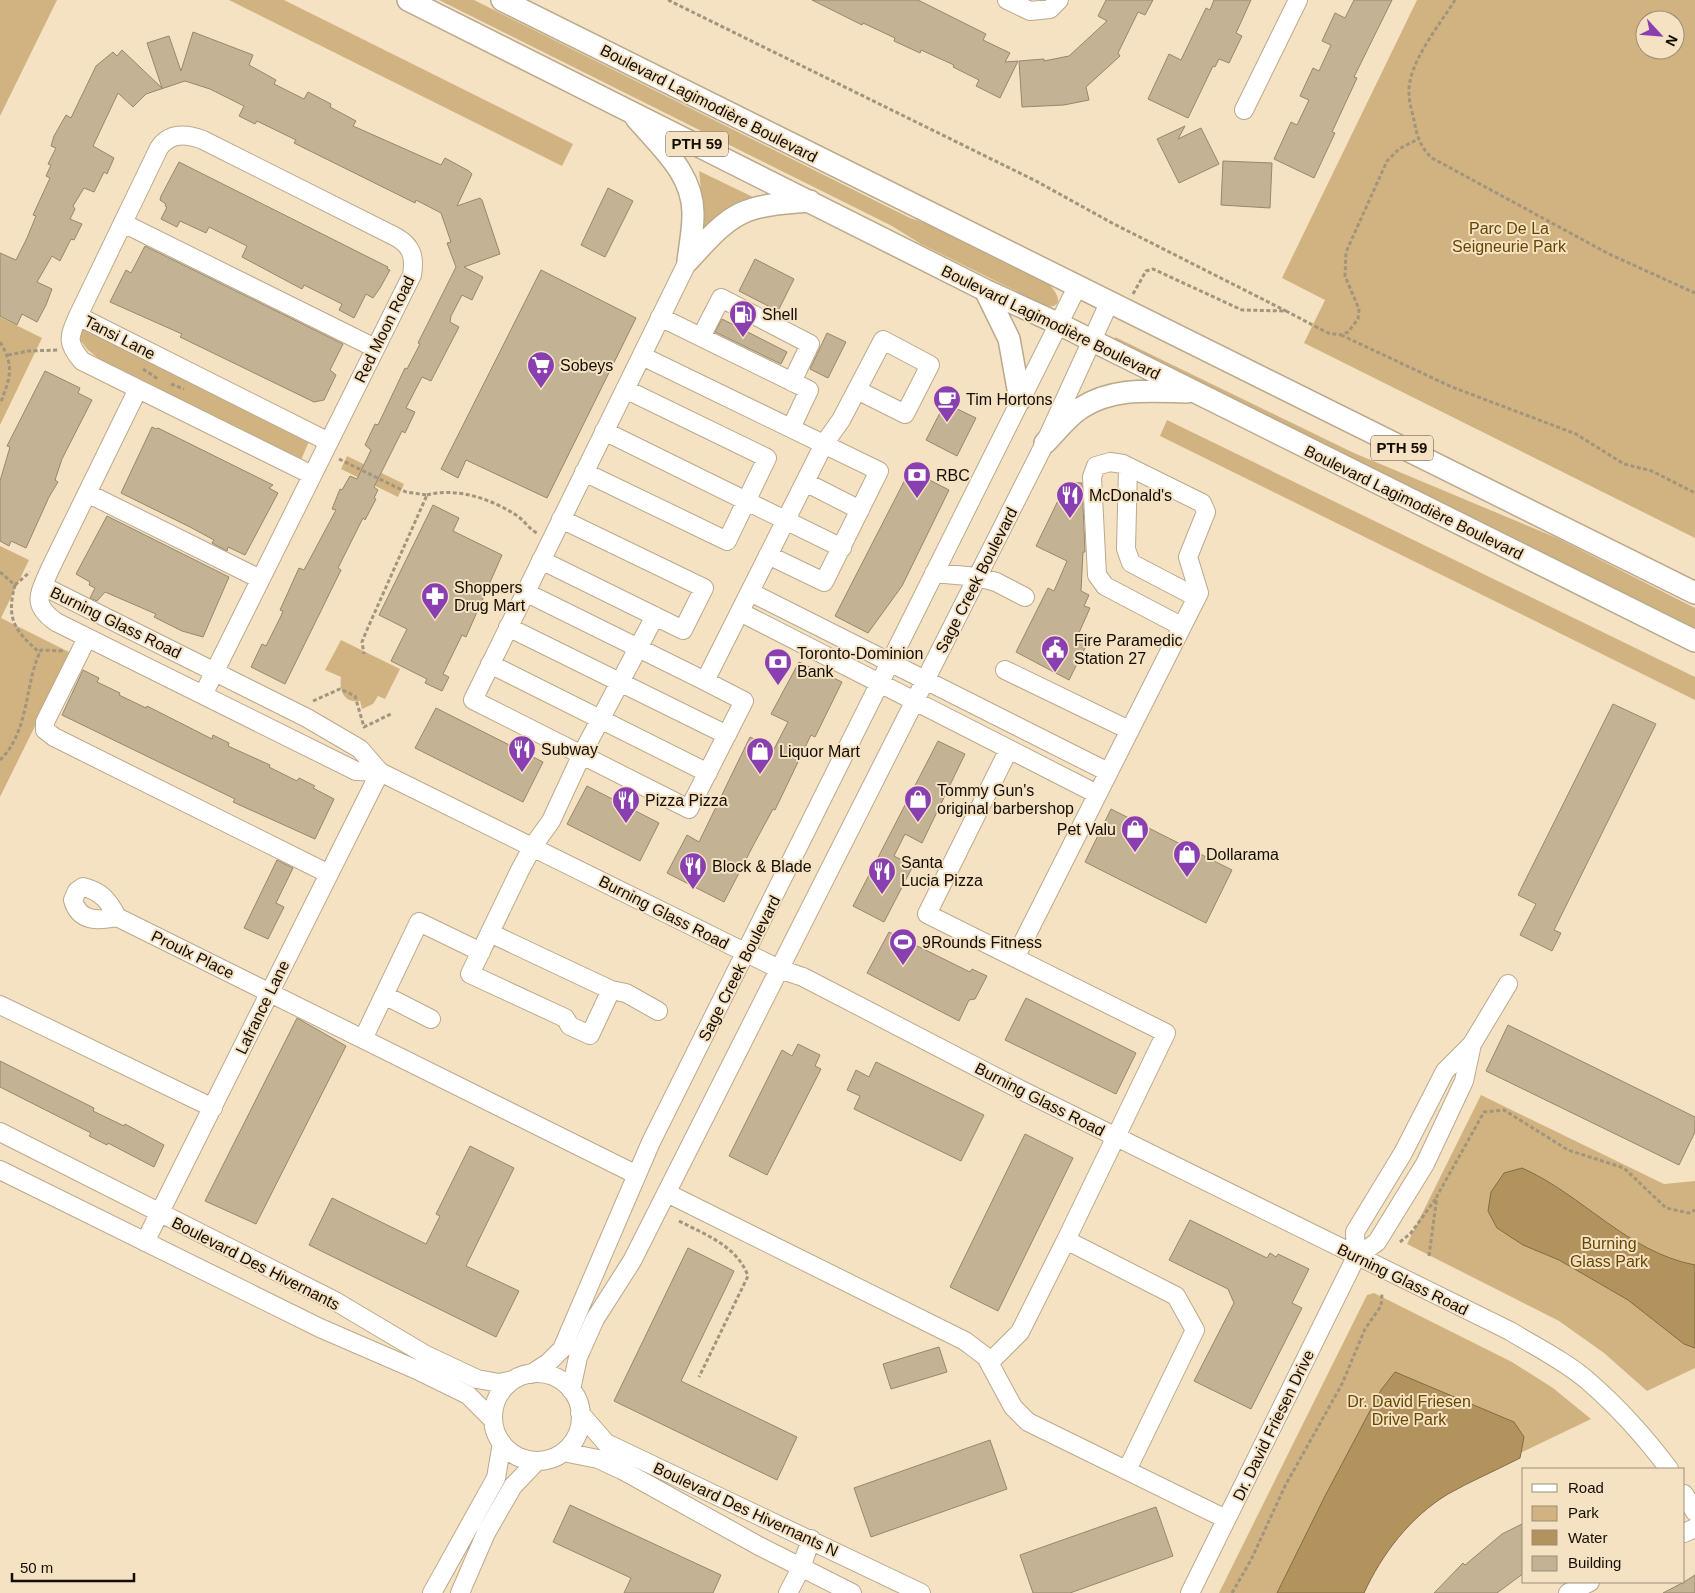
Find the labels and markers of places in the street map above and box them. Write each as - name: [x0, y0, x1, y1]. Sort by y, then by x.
- fuel station icon: Shell: [728, 299, 758, 338]
- place label: Shell: [762, 306, 798, 323]
- supermarket icon: Sobeys: [526, 350, 556, 389]
- place label: Sobeys: [560, 357, 613, 374]
- cafe icon: Tim Hortons: [932, 384, 962, 423]
- place label: Tim Hortons: [966, 391, 1053, 408]
- bank icon: RBC: [902, 460, 932, 499]
- place label: RBC: [936, 467, 970, 484]
- restaurant icon: McDonald's: [1055, 480, 1085, 519]
- place label: McDonald's: [1089, 487, 1172, 504]
- place label: Shoppers Drug Mart: [454, 579, 526, 614]
- pharmacy icon: Shoppers Drug Mart: [420, 581, 450, 620]
- place label: Fire Paramedic Station 27: [1074, 632, 1182, 667]
- public building icon: Fire Paramedic Station 27: [1040, 634, 1070, 673]
- place label: Toronto-Dominion Bank: [797, 645, 923, 680]
- bank icon: Toronto-Dominion Bank: [763, 647, 793, 686]
- restaurant icon: Subway: [507, 734, 537, 773]
- shop icon: Liquor Mart: [745, 736, 775, 775]
- place label: Subway: [541, 741, 598, 758]
- place label: Liquor Mart: [779, 743, 860, 760]
- place label: Tommy Gun's original barbershop: [937, 782, 1074, 817]
- shop icon: Tommy Gun's original barbershop: [903, 784, 933, 823]
- restaurant icon: Pizza Pizza: [611, 785, 641, 824]
- place label: Pizza Pizza: [645, 792, 728, 809]
- shop icon: Pet Valu: [1120, 814, 1150, 853]
- place label: Pet Valu: [1057, 821, 1116, 838]
- shop icon: Dollarama: [1172, 839, 1202, 878]
- place label: Dollarama: [1206, 846, 1279, 863]
- restaurant icon: Block & Blade: [678, 851, 708, 890]
- place label: Santa Lucia Pizza: [901, 854, 983, 889]
- restaurant icon: Santa Lucia Pizza: [867, 856, 897, 895]
- place label: Block & Blade: [712, 858, 812, 875]
- sports icon: 9Rounds Fitness: [888, 927, 918, 966]
- place label: 9Rounds Fitness: [922, 934, 1042, 951]

